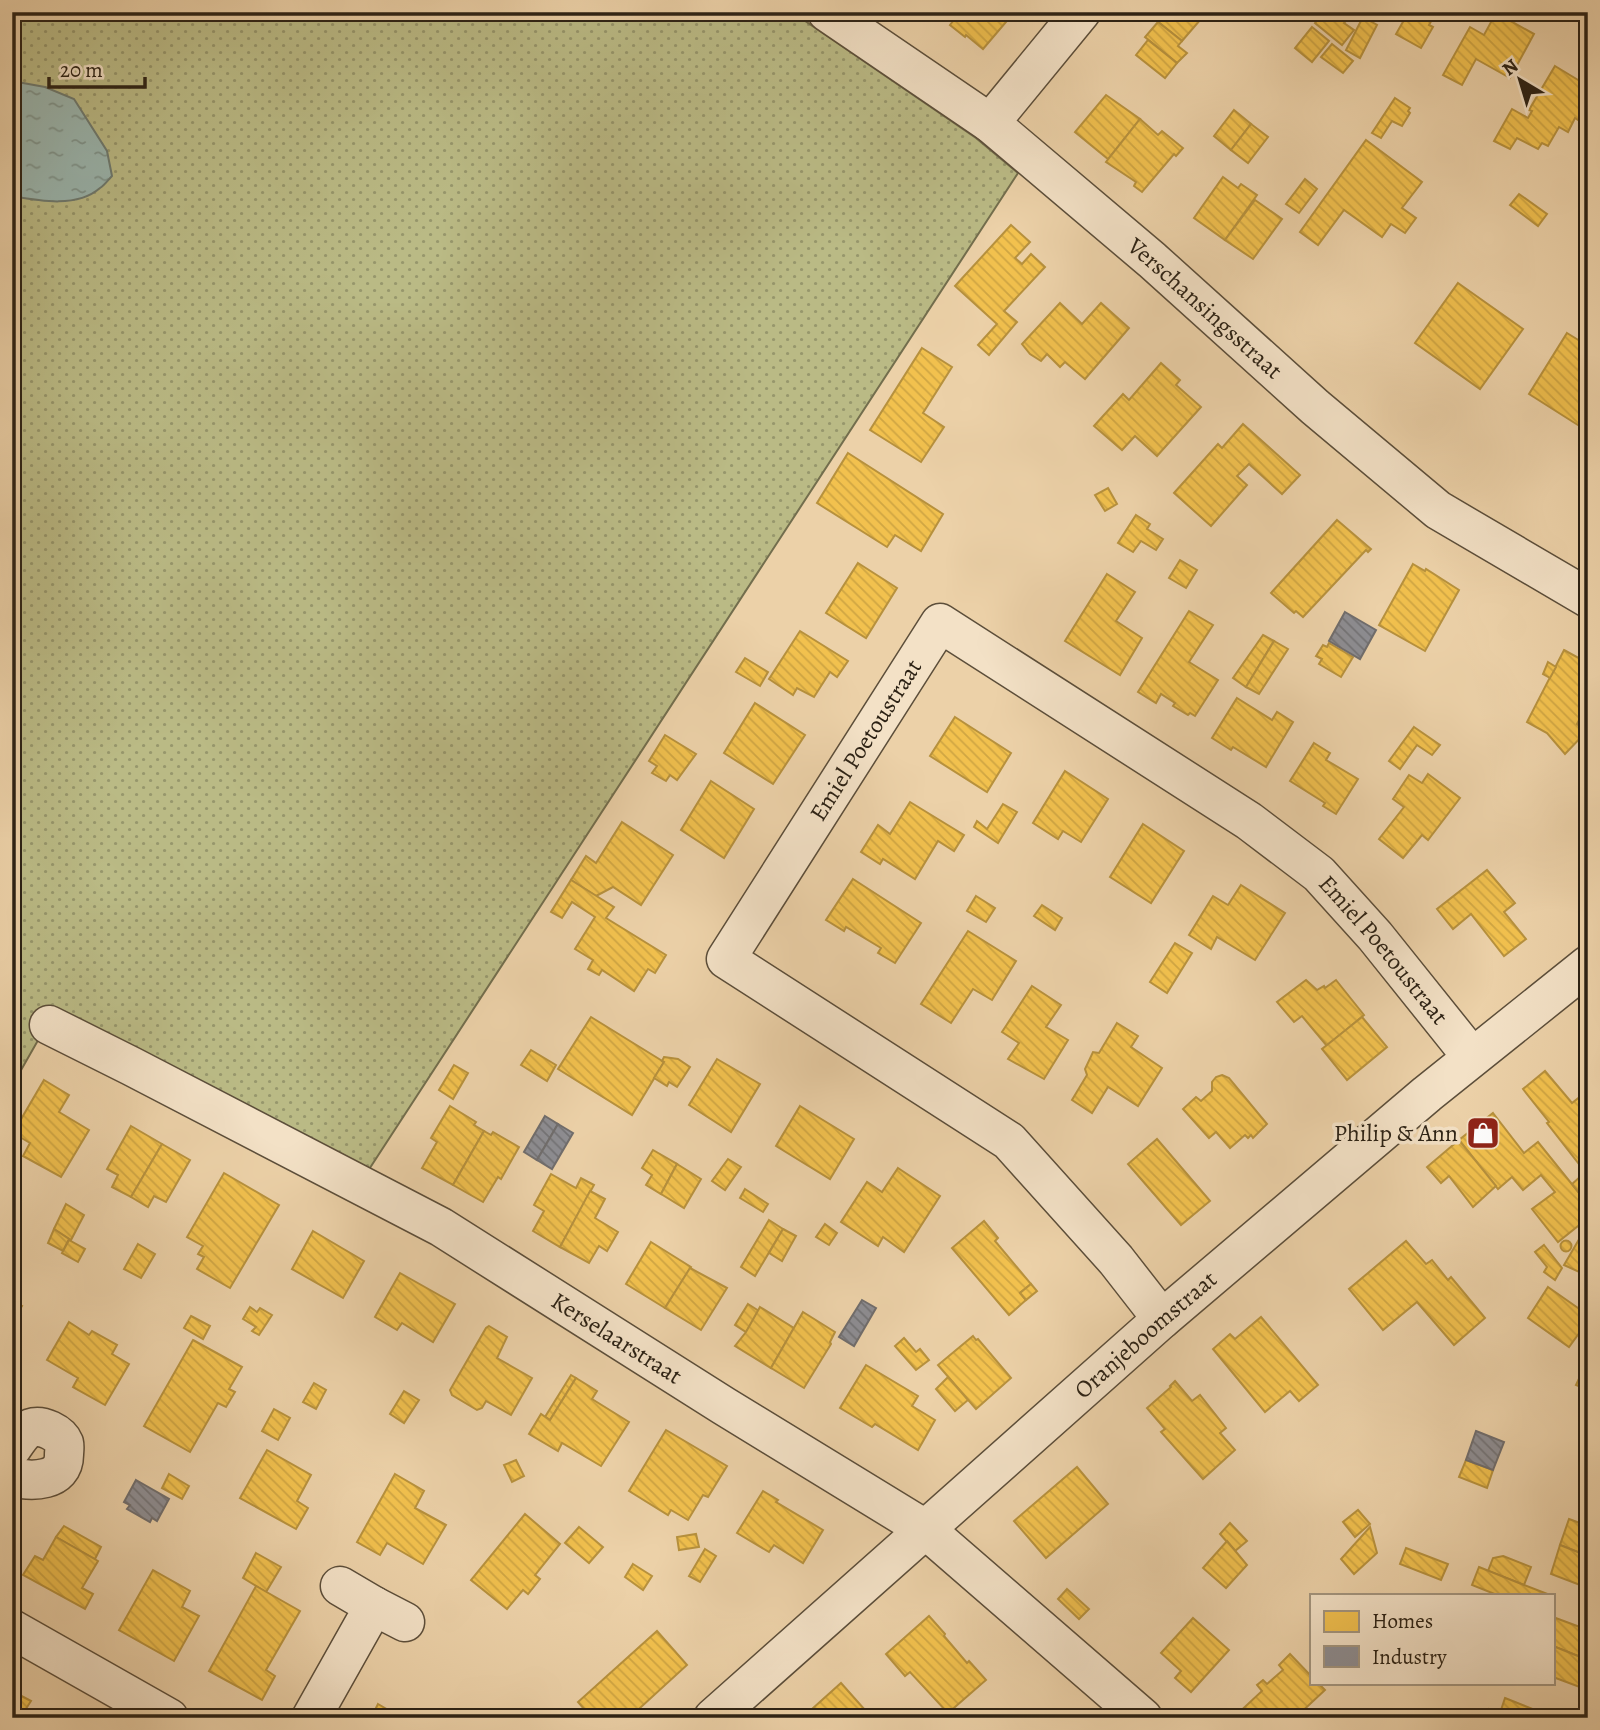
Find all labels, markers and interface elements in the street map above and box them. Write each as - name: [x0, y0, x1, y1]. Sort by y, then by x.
- scale bar: [49, 46, 145, 90]
- north arrow: [1484, 46, 1554, 116]
- text: N: [1497, 53, 1524, 82]
- text: 20 m: [60, 56, 103, 84]
- street label: Verschansingsstraat: [1120, 229, 1289, 386]
- street label: Emiel Poetoustraat: [802, 653, 929, 827]
- street label: Emiel Poetoustraat: [1311, 868, 1456, 1031]
- shop icon: Philip & Ann: [1464, 1114, 1502, 1152]
- place label: Philip & Ann: [1334, 1117, 1458, 1149]
- street label: Oranjeboomstraat: [1067, 1263, 1224, 1406]
- street label: Kerselaarstraat: [545, 1285, 688, 1392]
- legend: [1310, 1594, 1554, 1684]
- text: Homes: [1372, 1607, 1433, 1635]
- text: Industry: [1372, 1643, 1447, 1671]

